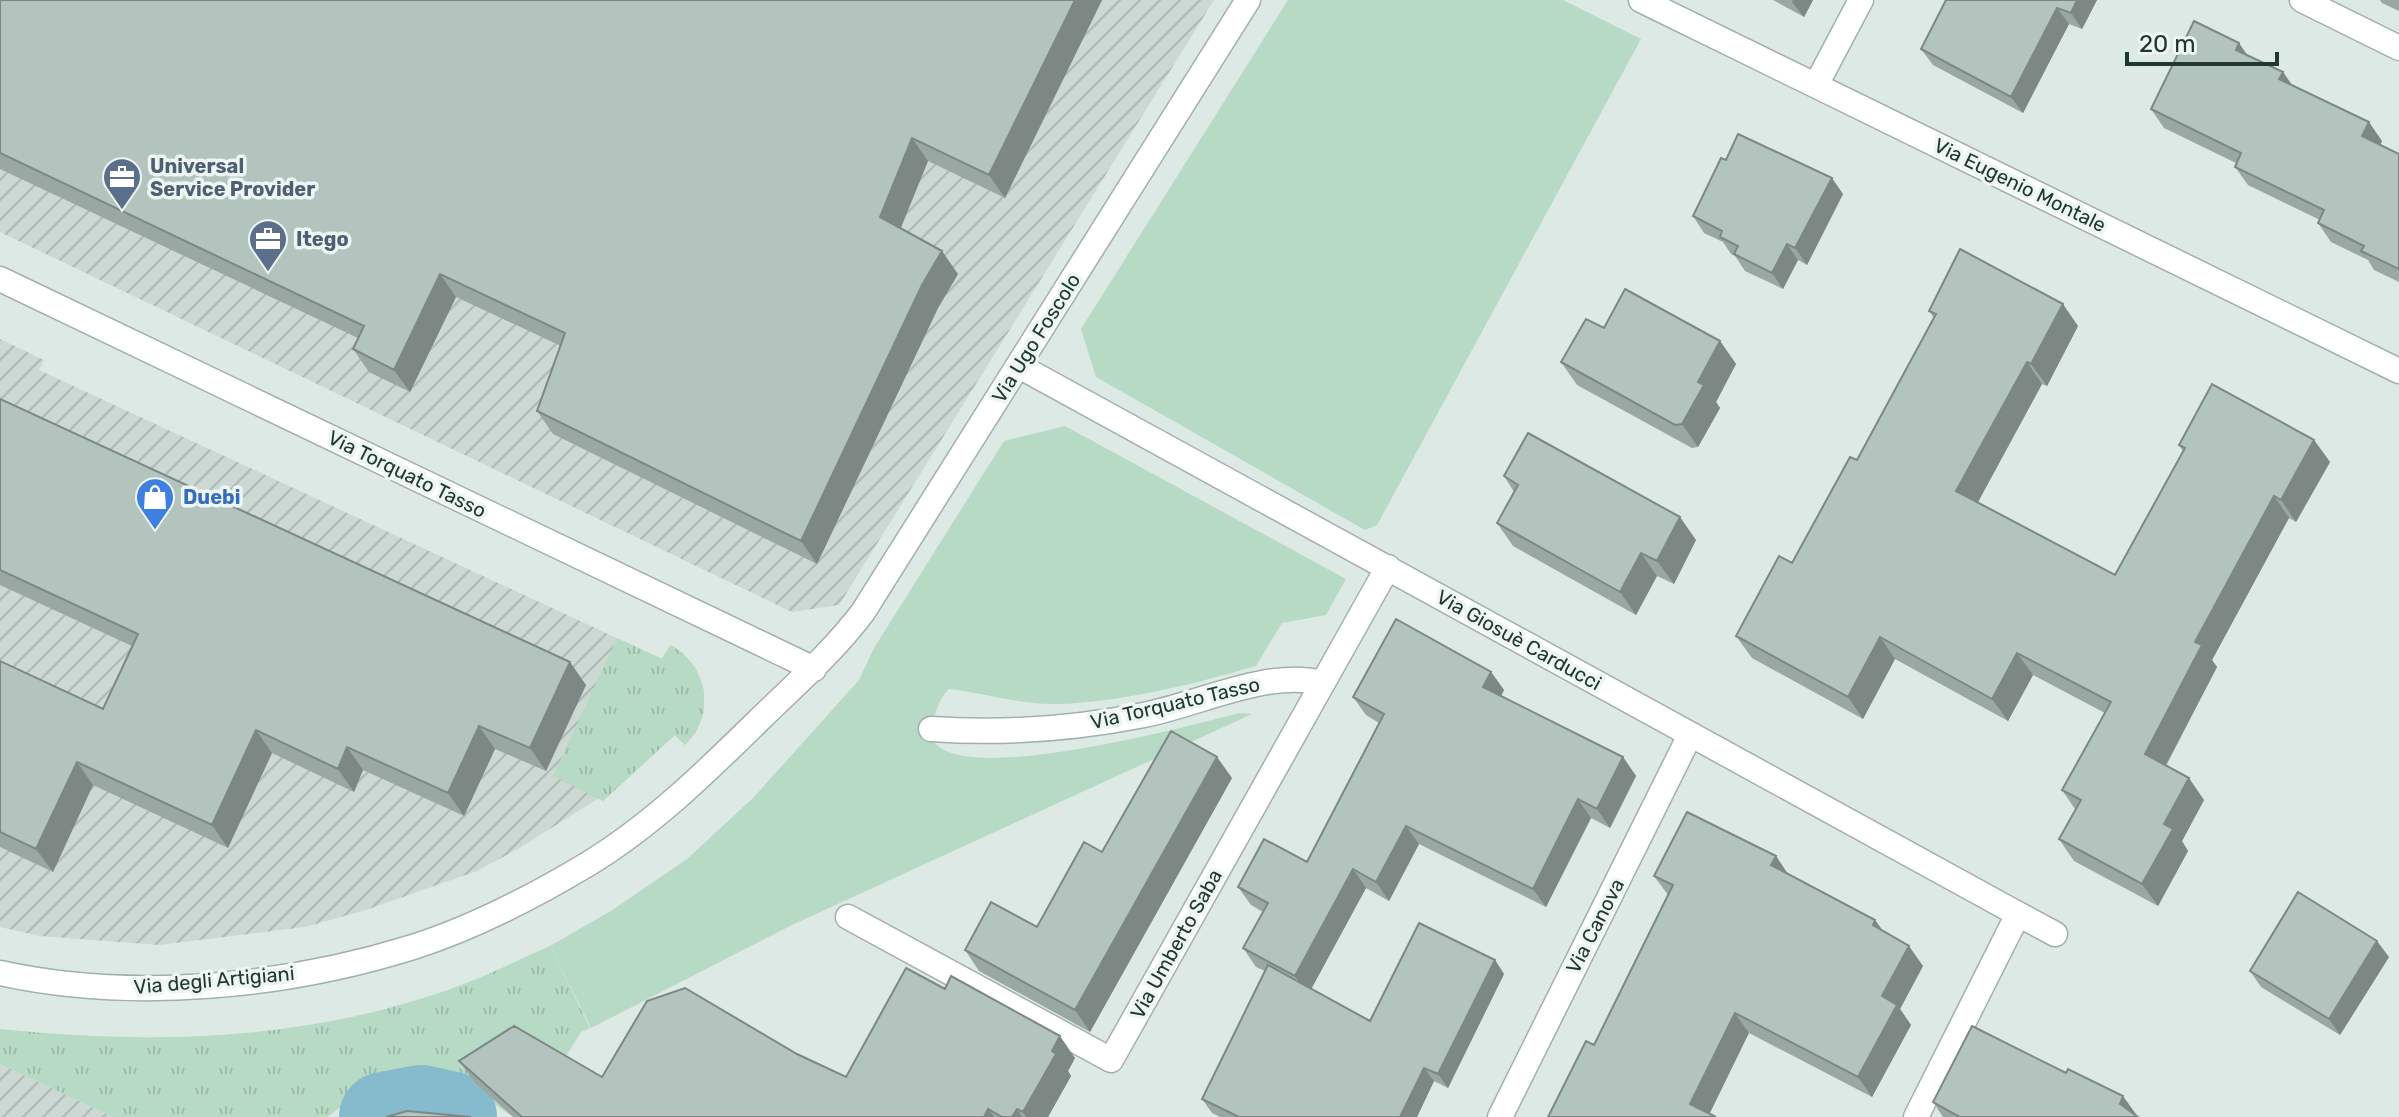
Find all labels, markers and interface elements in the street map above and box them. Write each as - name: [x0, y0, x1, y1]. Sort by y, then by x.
- scale bar: [2127, 16, 2277, 66]
- text: 20 m: [2139, 30, 2196, 58]
- street label: Via Eugenio Montale: [1930, 133, 2110, 237]
- place label: Universal Service Provider: [150, 154, 315, 201]
- office icon: Universal Service Provider: [101, 156, 143, 211]
- office icon: Itego: [247, 218, 289, 273]
- place label: Itego: [296, 227, 349, 251]
- street label: Via Ugo Foscolo: [987, 269, 1085, 407]
- street label: Via Torquato Tasso: [324, 425, 490, 523]
- shop icon: Duebi: [134, 476, 176, 531]
- place label: Duebi: [183, 485, 240, 509]
- street label: Via Giosuè Carducci: [1432, 585, 1606, 695]
- street label: Via Torquato Tasso: [1088, 672, 1262, 734]
- street label: Via Umberto Saba: [1125, 865, 1227, 1023]
- street label: Via Canova: [1561, 875, 1629, 977]
- street label: Via degli Artigiani: [133, 961, 295, 999]

